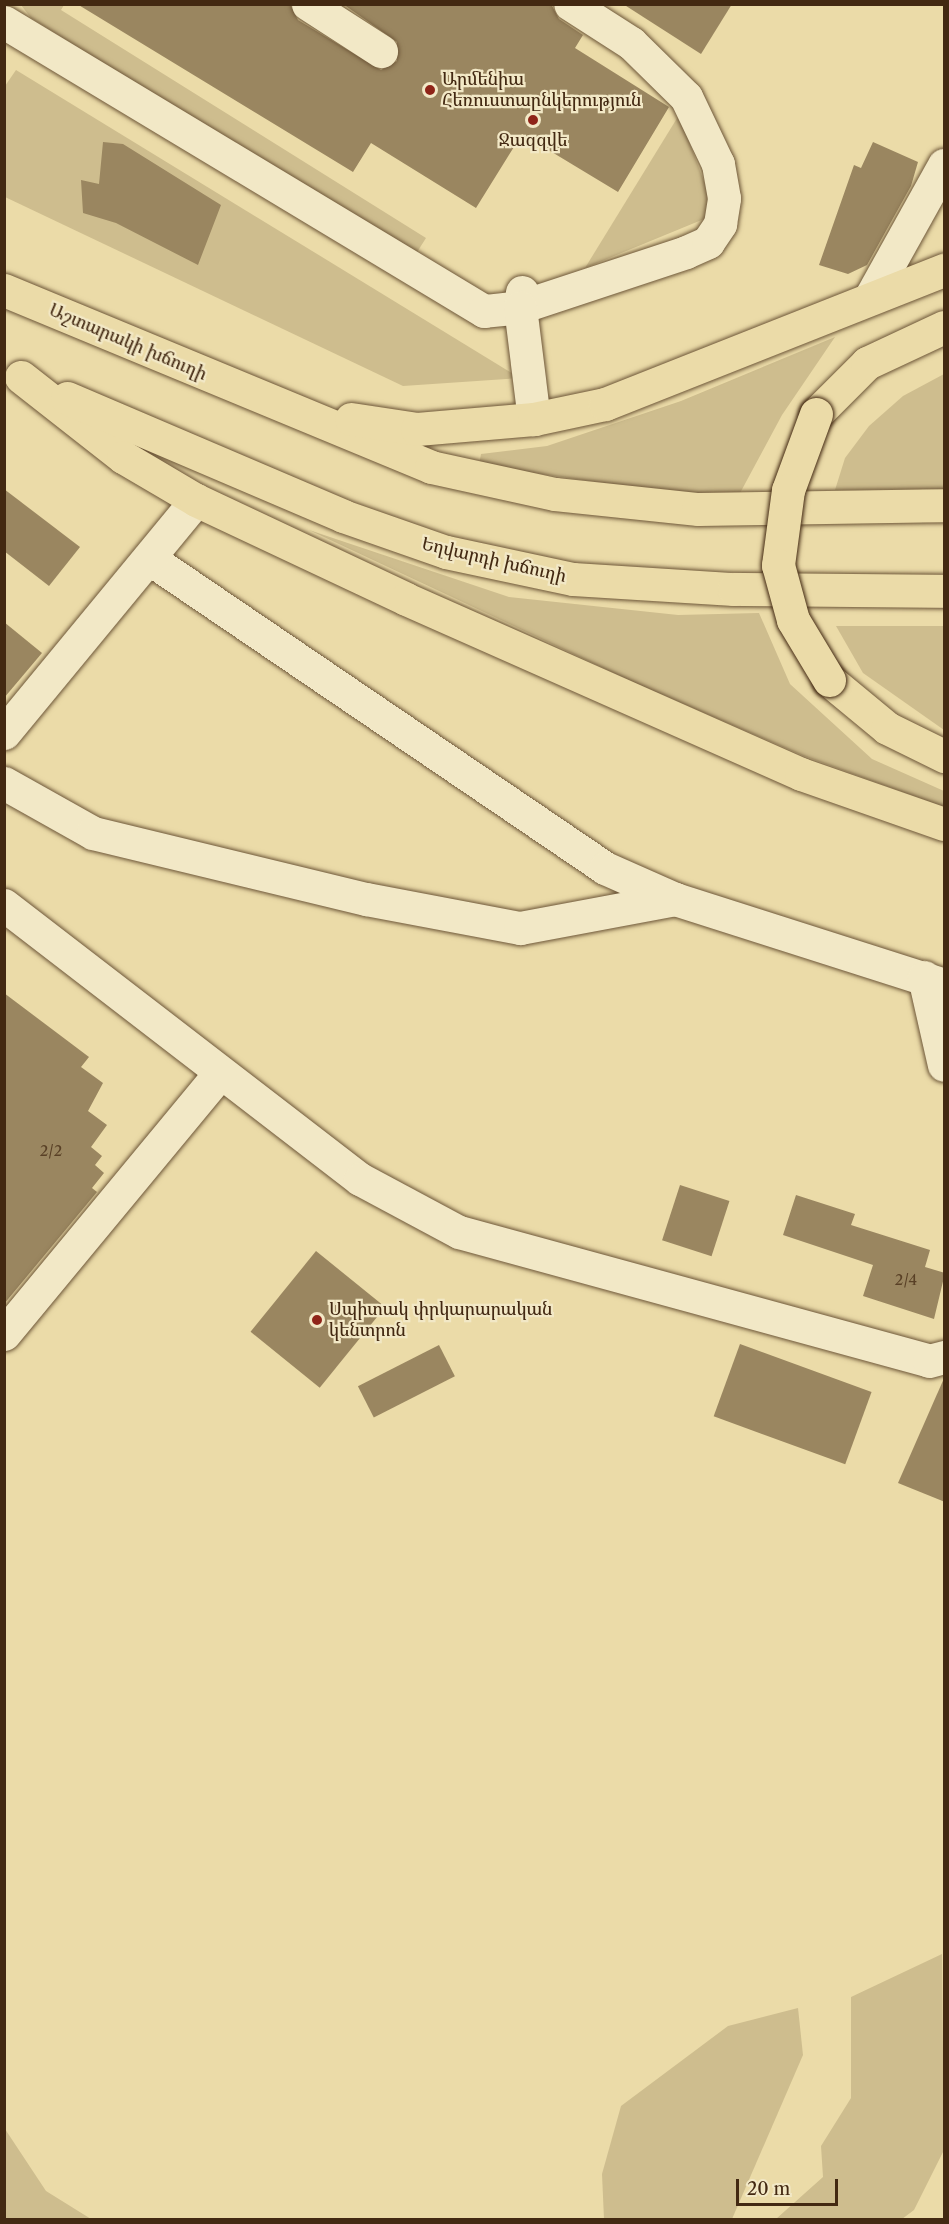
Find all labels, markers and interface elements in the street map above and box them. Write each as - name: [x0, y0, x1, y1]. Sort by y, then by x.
- place label: Արմենիա Հեռուստաընկերություն: [442, 69, 641, 112]
- marker: Արմենիա Հեռուստաընկերություն: [423, 83, 437, 97]
- marker: Ջազզվե: [526, 113, 540, 127]
- place label: Ջազզվե: [499, 129, 567, 151]
- street label: Աշտարակի խճուղի: [46, 299, 210, 385]
- street label: Եղվարդի խճուղի: [420, 533, 568, 587]
- house number: 2/2: [40, 1142, 62, 1160]
- house number: 2/4: [895, 1271, 917, 1289]
- place label: Սպիտակ փրկարարական կենտրոն: [329, 1299, 552, 1342]
- marker: Սպիտակ փրկարարական կենտրոն: [310, 1313, 324, 1327]
- scale bar: [739, 2167, 841, 2205]
- text: 20 m: [747, 2178, 790, 2200]

